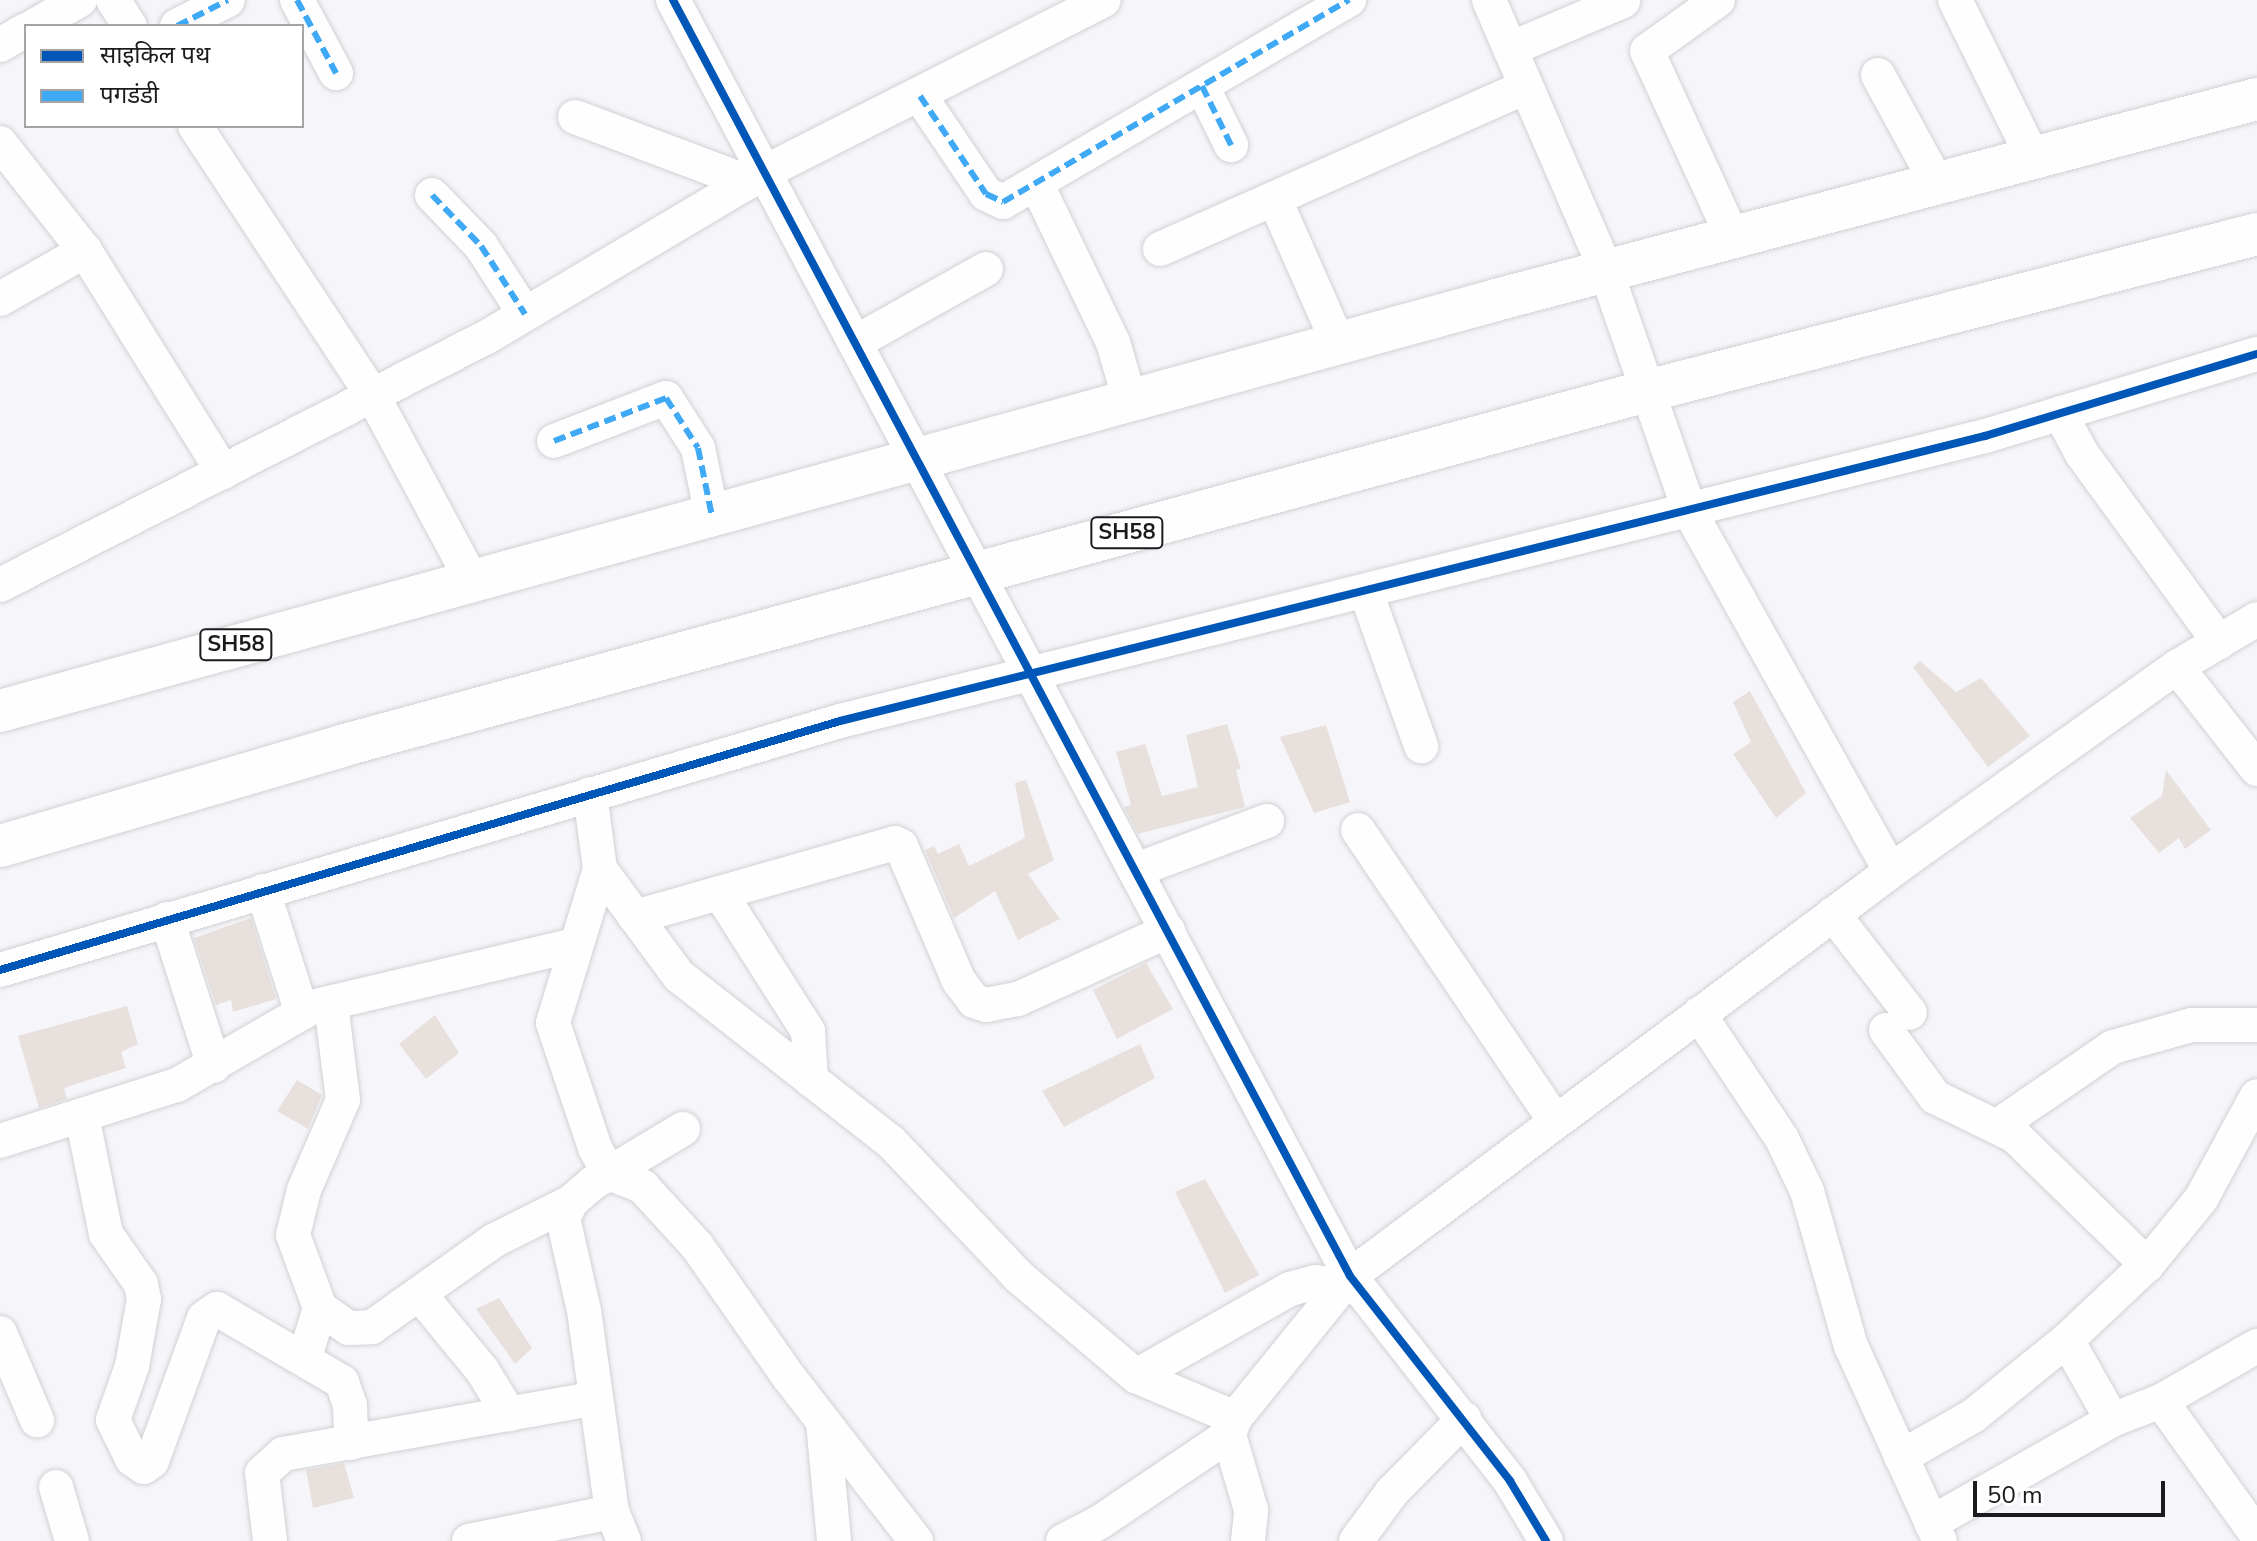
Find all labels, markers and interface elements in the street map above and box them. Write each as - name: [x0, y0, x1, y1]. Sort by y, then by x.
- legend: [24, 24, 304, 128]
- text: साइकिल पथ: [100, 39, 210, 71]
- text: पगडंडी: [100, 79, 159, 111]
- road number: SH58: [1089, 515, 1165, 551]
- road number: SH58: [198, 627, 274, 663]
- scale bar: [1977, 1465, 2169, 1515]
- text: 50 m: [1987, 1479, 2043, 1511]

